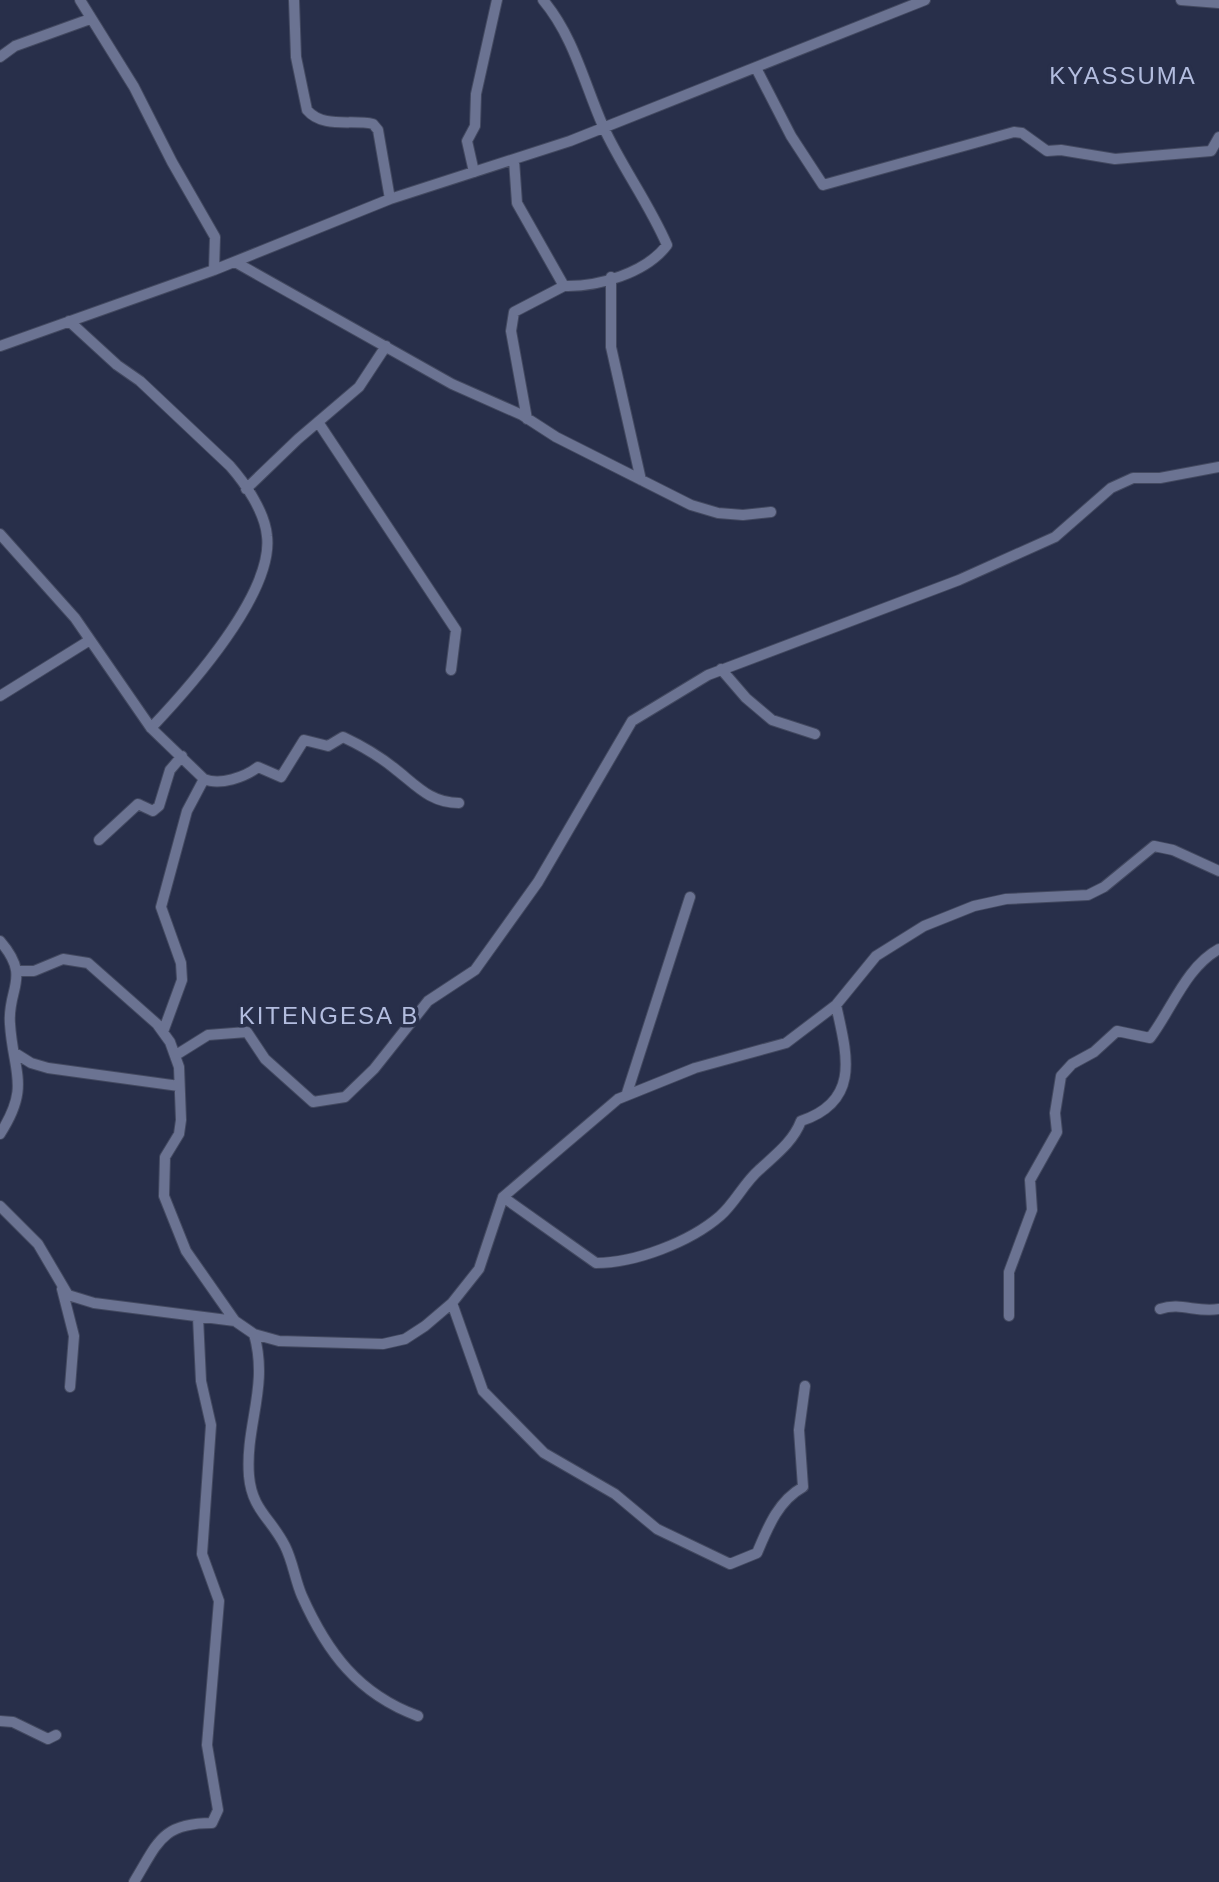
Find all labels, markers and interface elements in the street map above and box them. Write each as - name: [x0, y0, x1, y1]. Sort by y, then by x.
- district label: KYASSUMA: [1049, 62, 1197, 89]
- district label: KITENGESA B: [239, 1002, 419, 1029]

